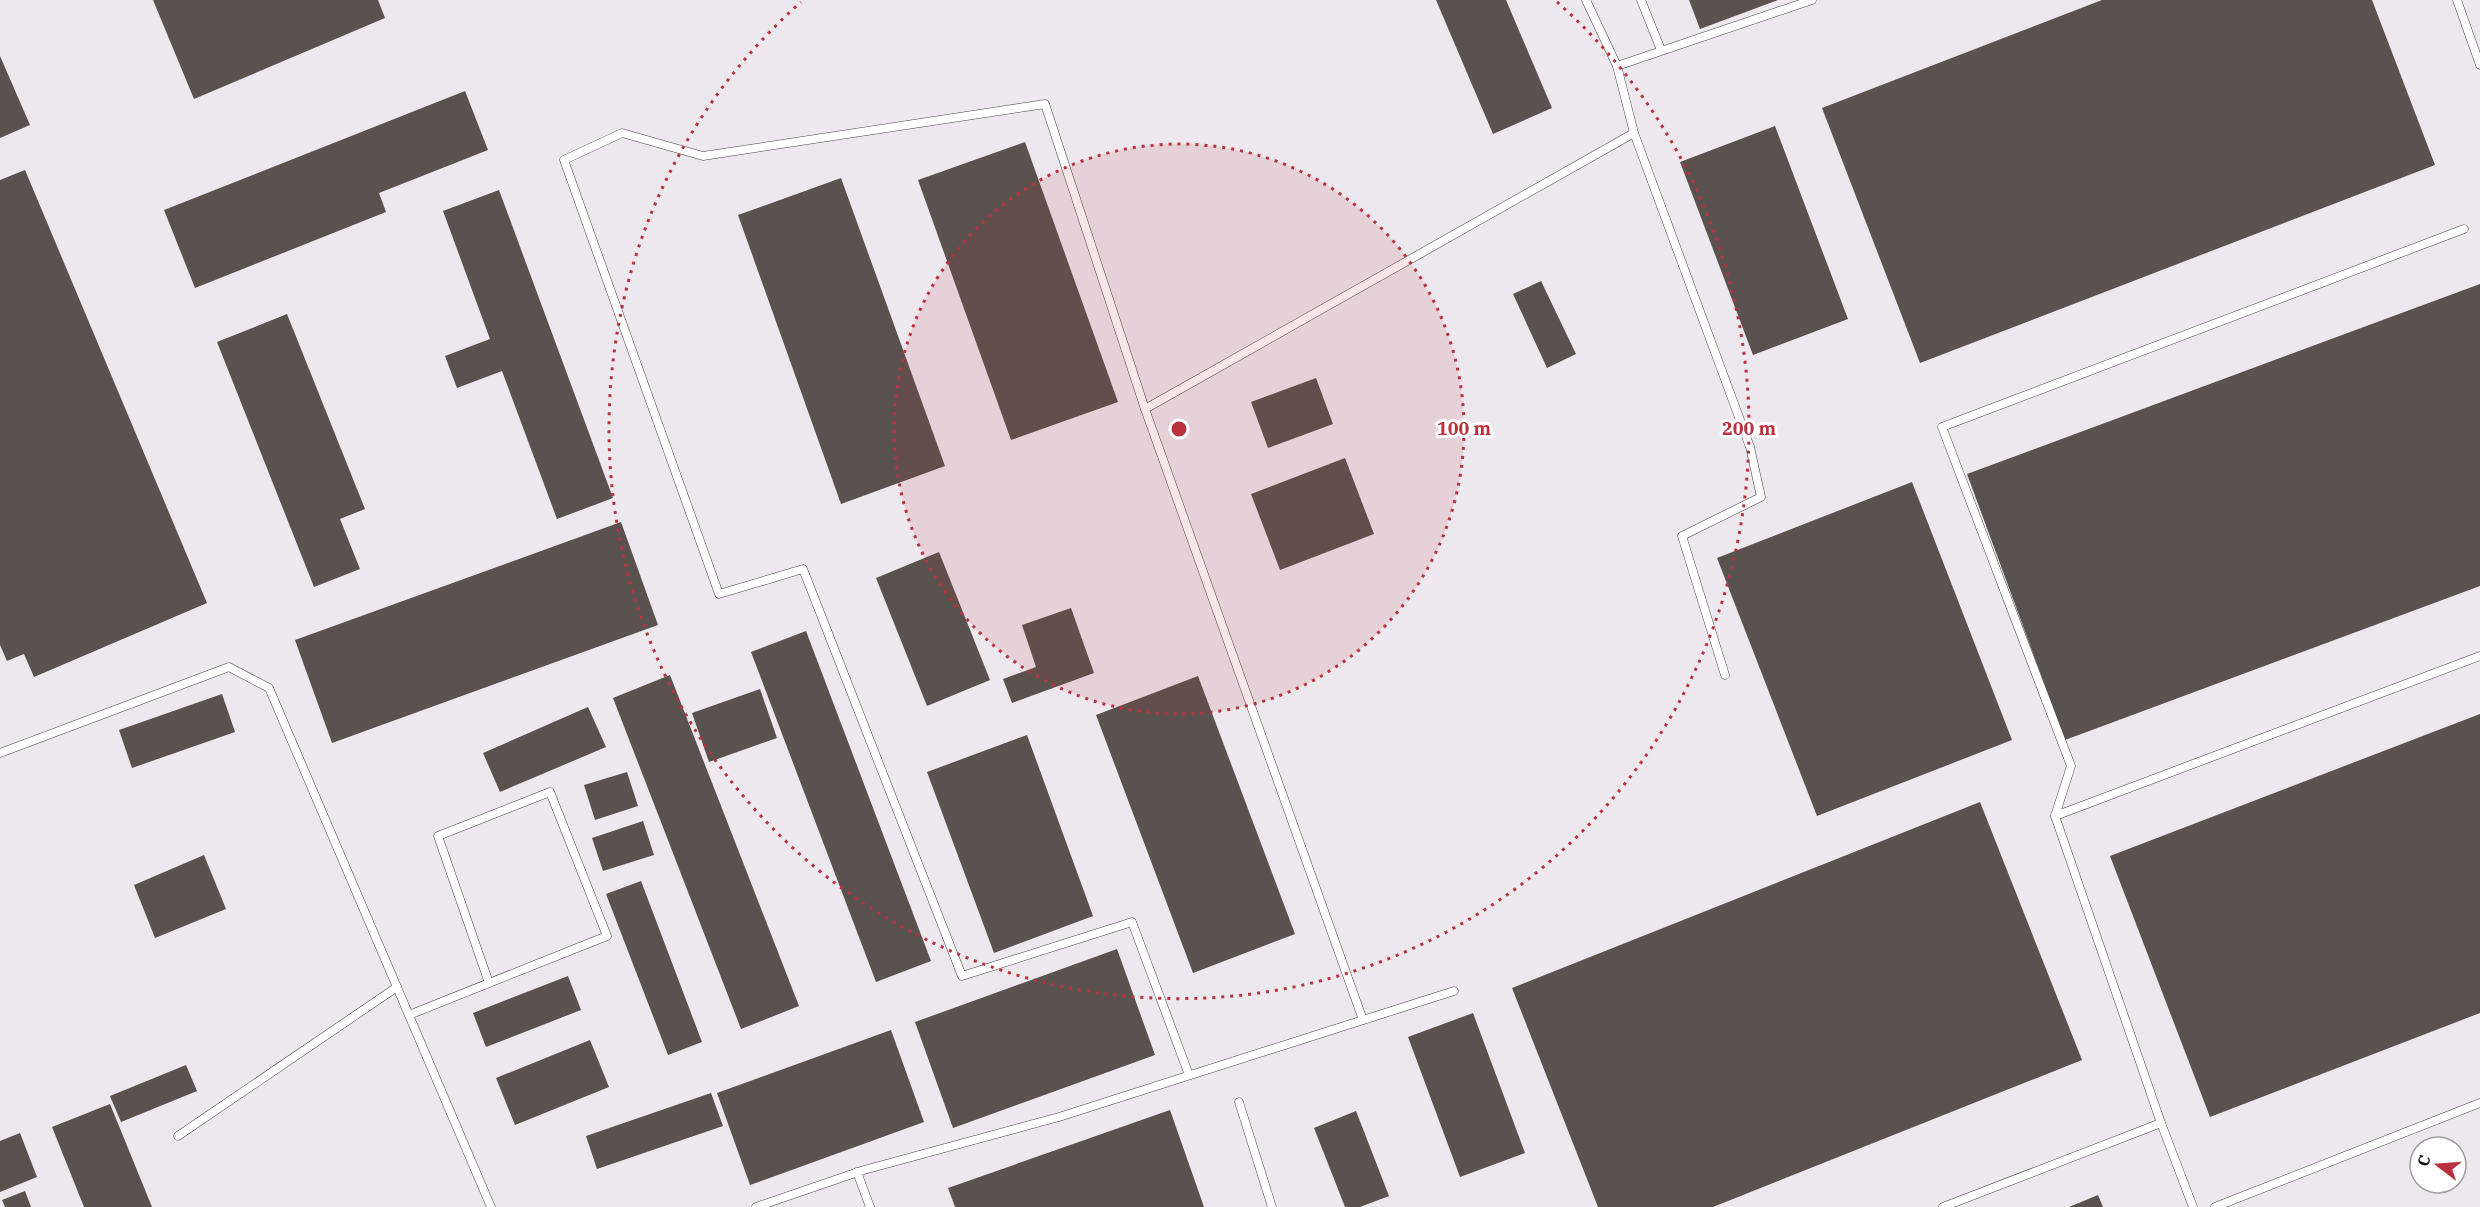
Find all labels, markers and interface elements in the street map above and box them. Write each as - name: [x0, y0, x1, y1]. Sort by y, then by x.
- text: 100 m: [1437, 417, 1492, 440]
- text: 200 m: [1722, 417, 1777, 440]
- centre of rings: [1169, 419, 1189, 439]
- north arrow: [2408, 1135, 2468, 1195]
- text: С: [2413, 1153, 2435, 1169]

